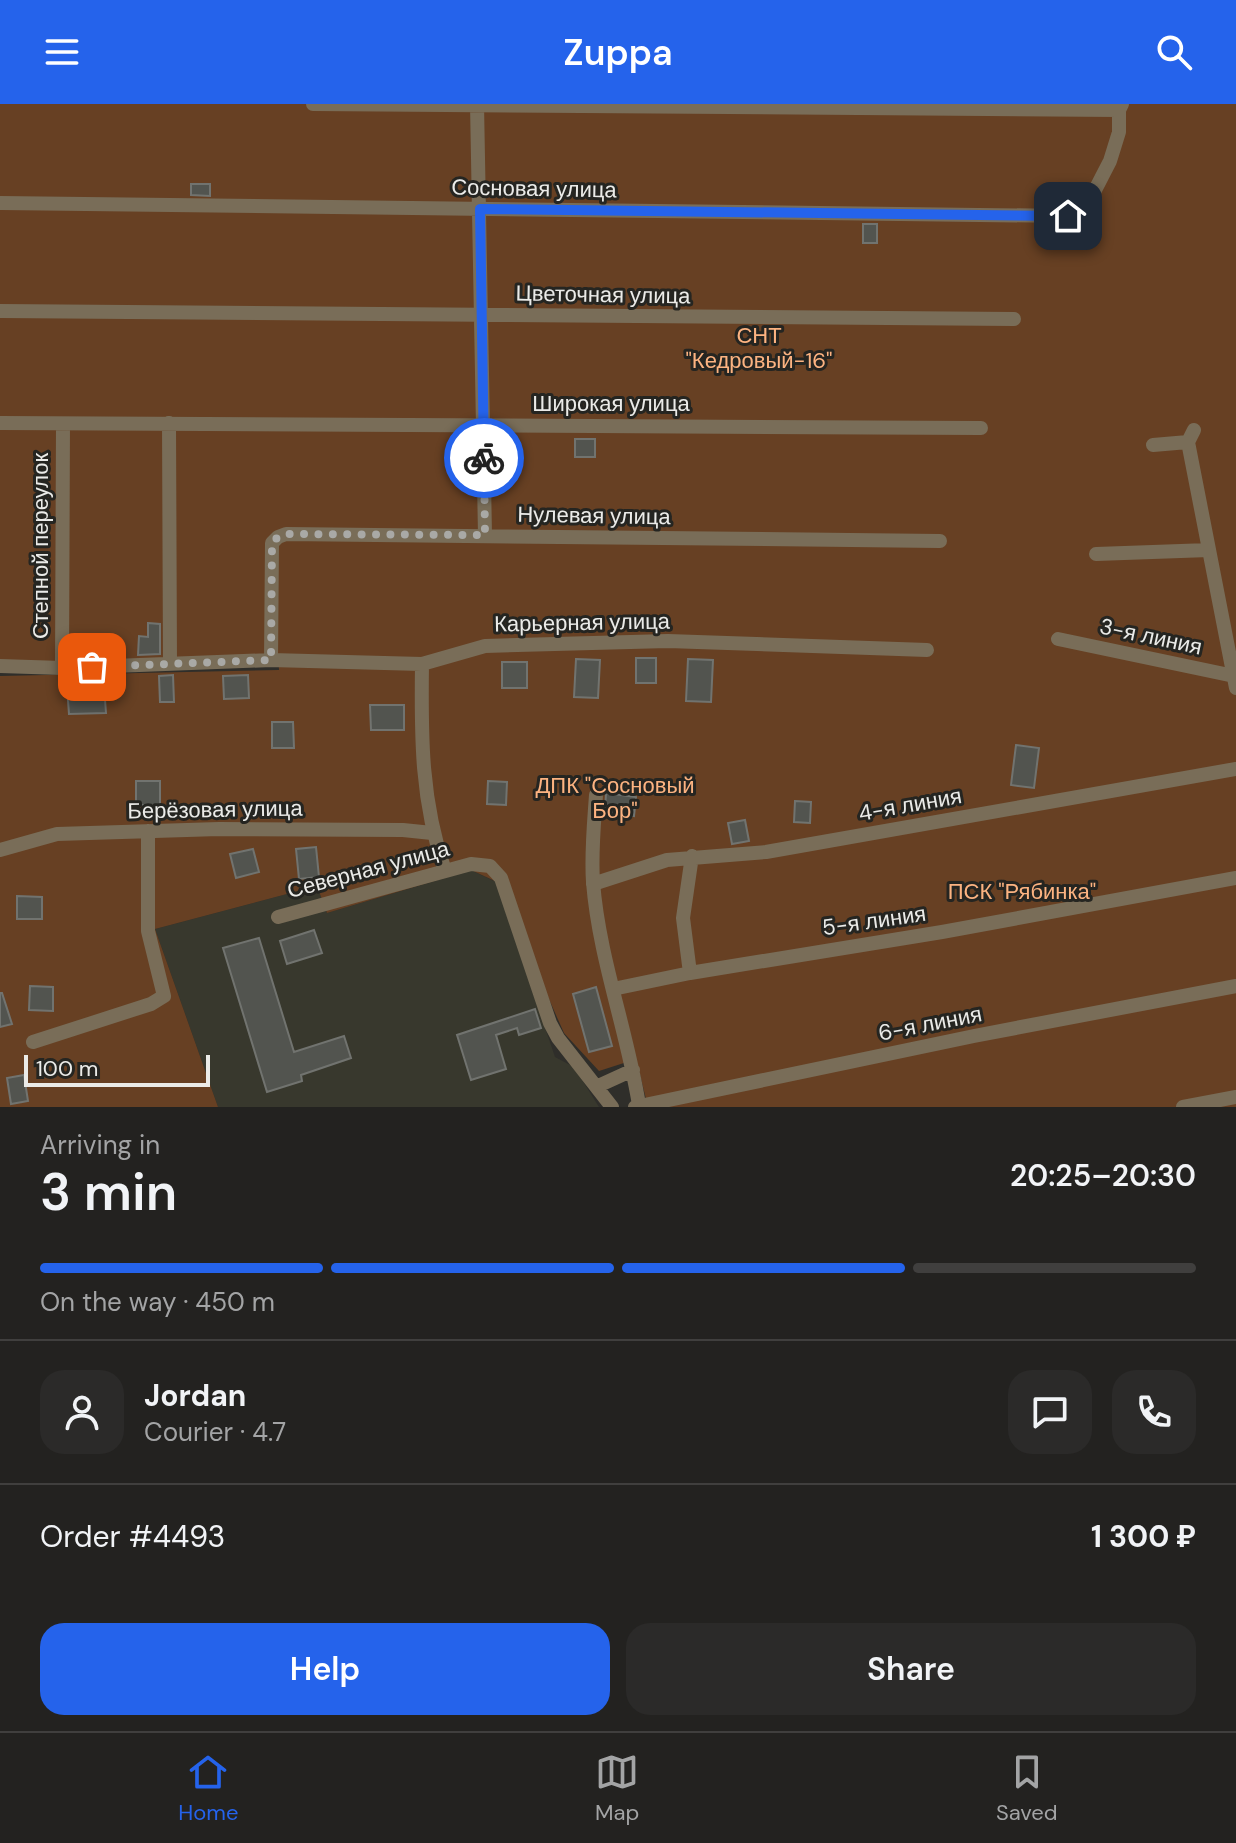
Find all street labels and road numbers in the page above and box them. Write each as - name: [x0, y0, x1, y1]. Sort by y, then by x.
- street label: Сосновая улица: [451, 173, 618, 204]
- street label: Цветочная улица: [515, 278, 691, 311]
- street label: Широкая улица: [532, 389, 691, 418]
- street label: Степной переулок: [26, 453, 55, 639]
- street label: Нулевая улица: [517, 500, 672, 531]
- street label: Карьерная улица: [494, 606, 671, 639]
- street label: 3-я линия: [1097, 611, 1205, 661]
- street label: 4-я линия: [856, 781, 964, 828]
- street label: Берёзовая улица: [127, 793, 304, 826]
- street label: Северная улица: [284, 834, 453, 905]
- street label: 5-я линия: [820, 899, 928, 942]
- street label: 6-я линия: [876, 999, 984, 1048]

